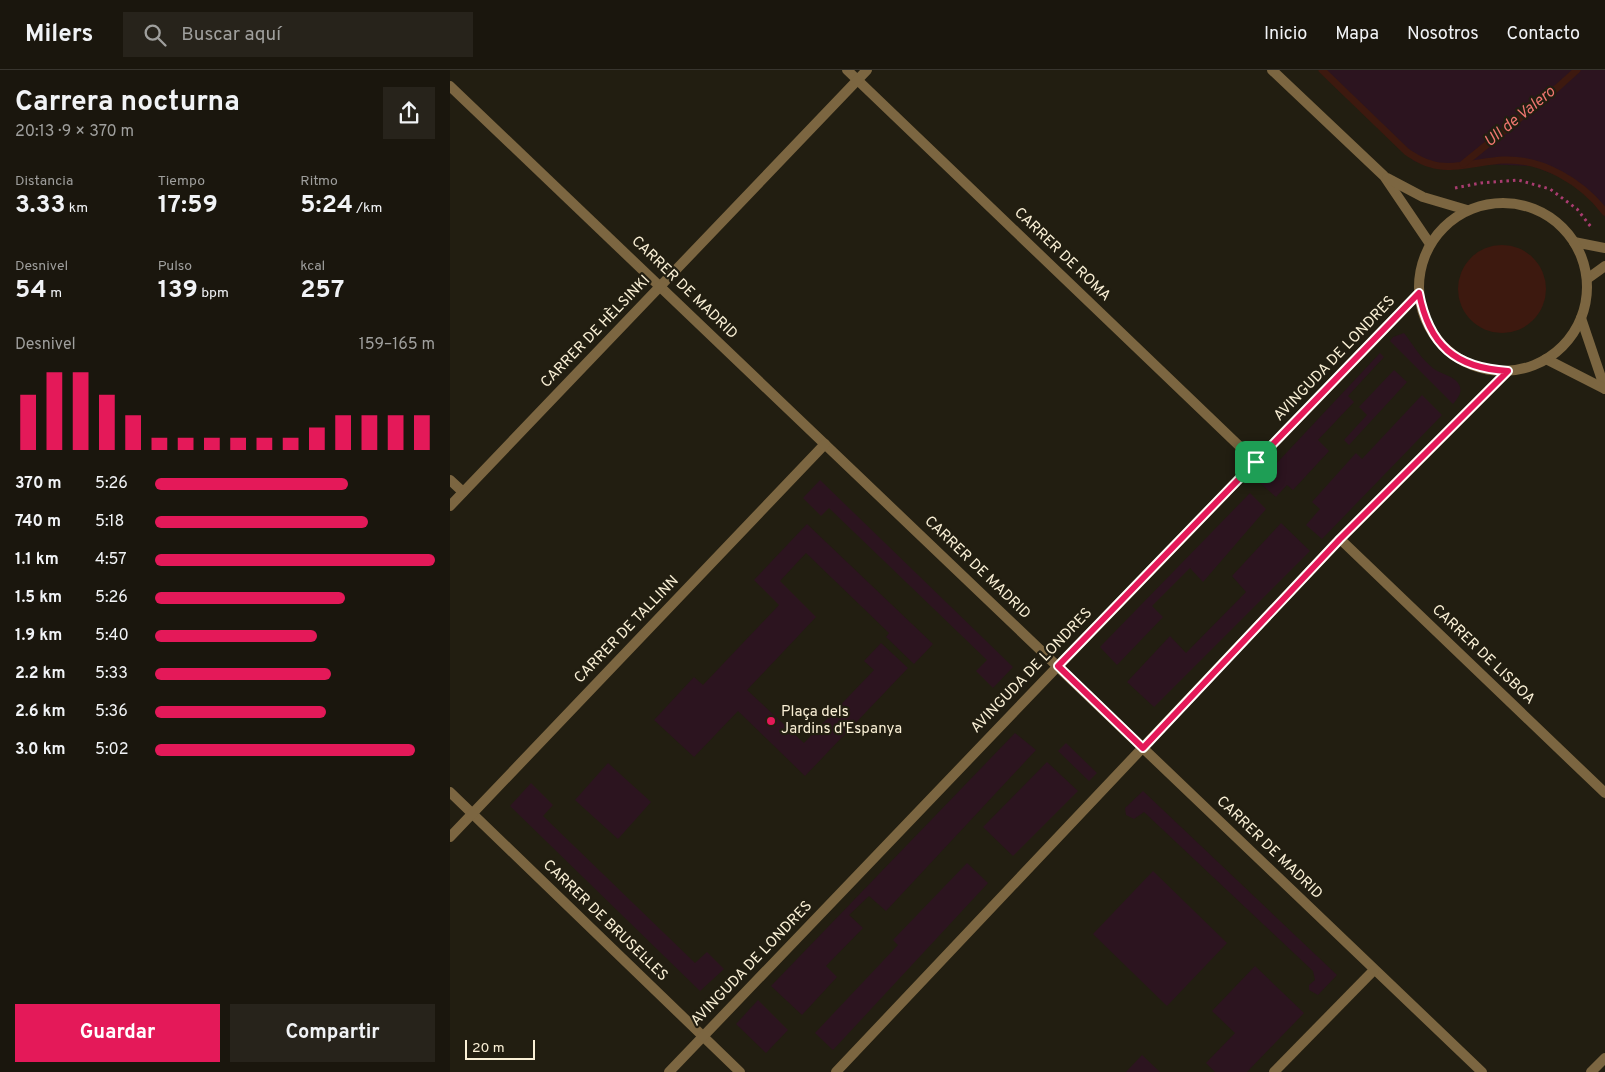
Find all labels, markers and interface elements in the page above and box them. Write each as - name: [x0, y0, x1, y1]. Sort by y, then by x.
- search box: [123, 12, 473, 57]
- text: Milers: [25, 20, 93, 50]
- icon: search: [141, 21, 169, 49]
- text: Buscar aquí: [181, 23, 281, 47]
- text: Inicio: [1264, 23, 1307, 46]
- text: Mapa: [1335, 23, 1379, 46]
- text: Nosotros: [1407, 23, 1479, 46]
- text: Contacto: [1507, 23, 1580, 46]
- water label: Ull de Valero: [1480, 82, 1560, 152]
- text: Carrera nocturna: [15, 85, 240, 121]
- button: share: [383, 87, 435, 139]
- text: 20:13 · 9 × 370 m: [15, 122, 134, 142]
- text: Distancia: [15, 173, 73, 190]
- text: Tiempo: [158, 173, 205, 190]
- text: Ritmo: [300, 173, 338, 190]
- text: 3.33: [15, 190, 65, 222]
- text: 17:59: [158, 190, 218, 222]
- text: 5:24: [300, 190, 353, 222]
- text: km: [65, 200, 88, 217]
- text: /km: [353, 200, 382, 217]
- street label: CARRER DE ROMA: [1010, 204, 1114, 306]
- street label: CARRER DE MADRID: [627, 232, 741, 344]
- text: Desnivel: [15, 258, 68, 275]
- text: Pulso: [158, 258, 192, 275]
- text: kcal: [300, 258, 325, 275]
- street label: CARRER DE HÈLSINKI: [536, 271, 655, 392]
- text: 54: [15, 275, 47, 307]
- text: 139: [158, 275, 198, 307]
- text: 257: [300, 275, 344, 307]
- text: m: [47, 285, 62, 302]
- text: bpm: [198, 285, 229, 302]
- street label: AVINGUDA DE LONDRES: [1270, 292, 1400, 426]
- text: Desnivel: [15, 335, 76, 355]
- text: 159–165 m: [359, 335, 435, 355]
- pin: [1235, 441, 1277, 483]
- icon: arrive: [1242, 448, 1270, 476]
- text: 370 m: [15, 474, 61, 494]
- text: 5:26: [95, 474, 128, 494]
- text: 740 m: [15, 512, 61, 532]
- text: 5:18: [95, 512, 124, 532]
- street label: CARRER DE MADRID: [920, 512, 1034, 624]
- text: 1.1 km: [15, 550, 59, 570]
- text: 4:57: [95, 550, 127, 570]
- street label: CARRER DE TALLINN: [571, 572, 683, 688]
- text: 1.5 km: [15, 588, 62, 608]
- text: 5:26: [95, 588, 128, 608]
- street label: CARRER DE LISBOA: [1427, 601, 1539, 709]
- street label: AVINGUDA DE LONDRES: [967, 604, 1097, 738]
- text: 1.9 km: [15, 626, 62, 646]
- text: 5:40: [95, 626, 129, 646]
- text: 2.2 km: [15, 664, 65, 684]
- text: 5:33: [95, 664, 128, 684]
- text: 2.6 km: [15, 702, 66, 722]
- text: 5:36: [95, 702, 128, 722]
- place label: Plaça dels Jardins d'Espanya: [781, 703, 902, 739]
- marker: Plaça dels Jardins d'Espanya: [765, 715, 777, 727]
- text: 3.0 km: [15, 740, 66, 760]
- text: 5:02: [95, 740, 129, 760]
- street label: CARRER DE MADRID: [1212, 792, 1326, 904]
- street label: CARRER DE BRUSEL·LES: [538, 856, 672, 986]
- street label: AVINGUDA DE LONDRES: [687, 897, 817, 1031]
- button: Guardar: [15, 1004, 220, 1062]
- button: Compartir: [230, 1004, 435, 1062]
- scale bar: [465, 1037, 535, 1060]
- text: 20 m: [472, 1040, 505, 1057]

